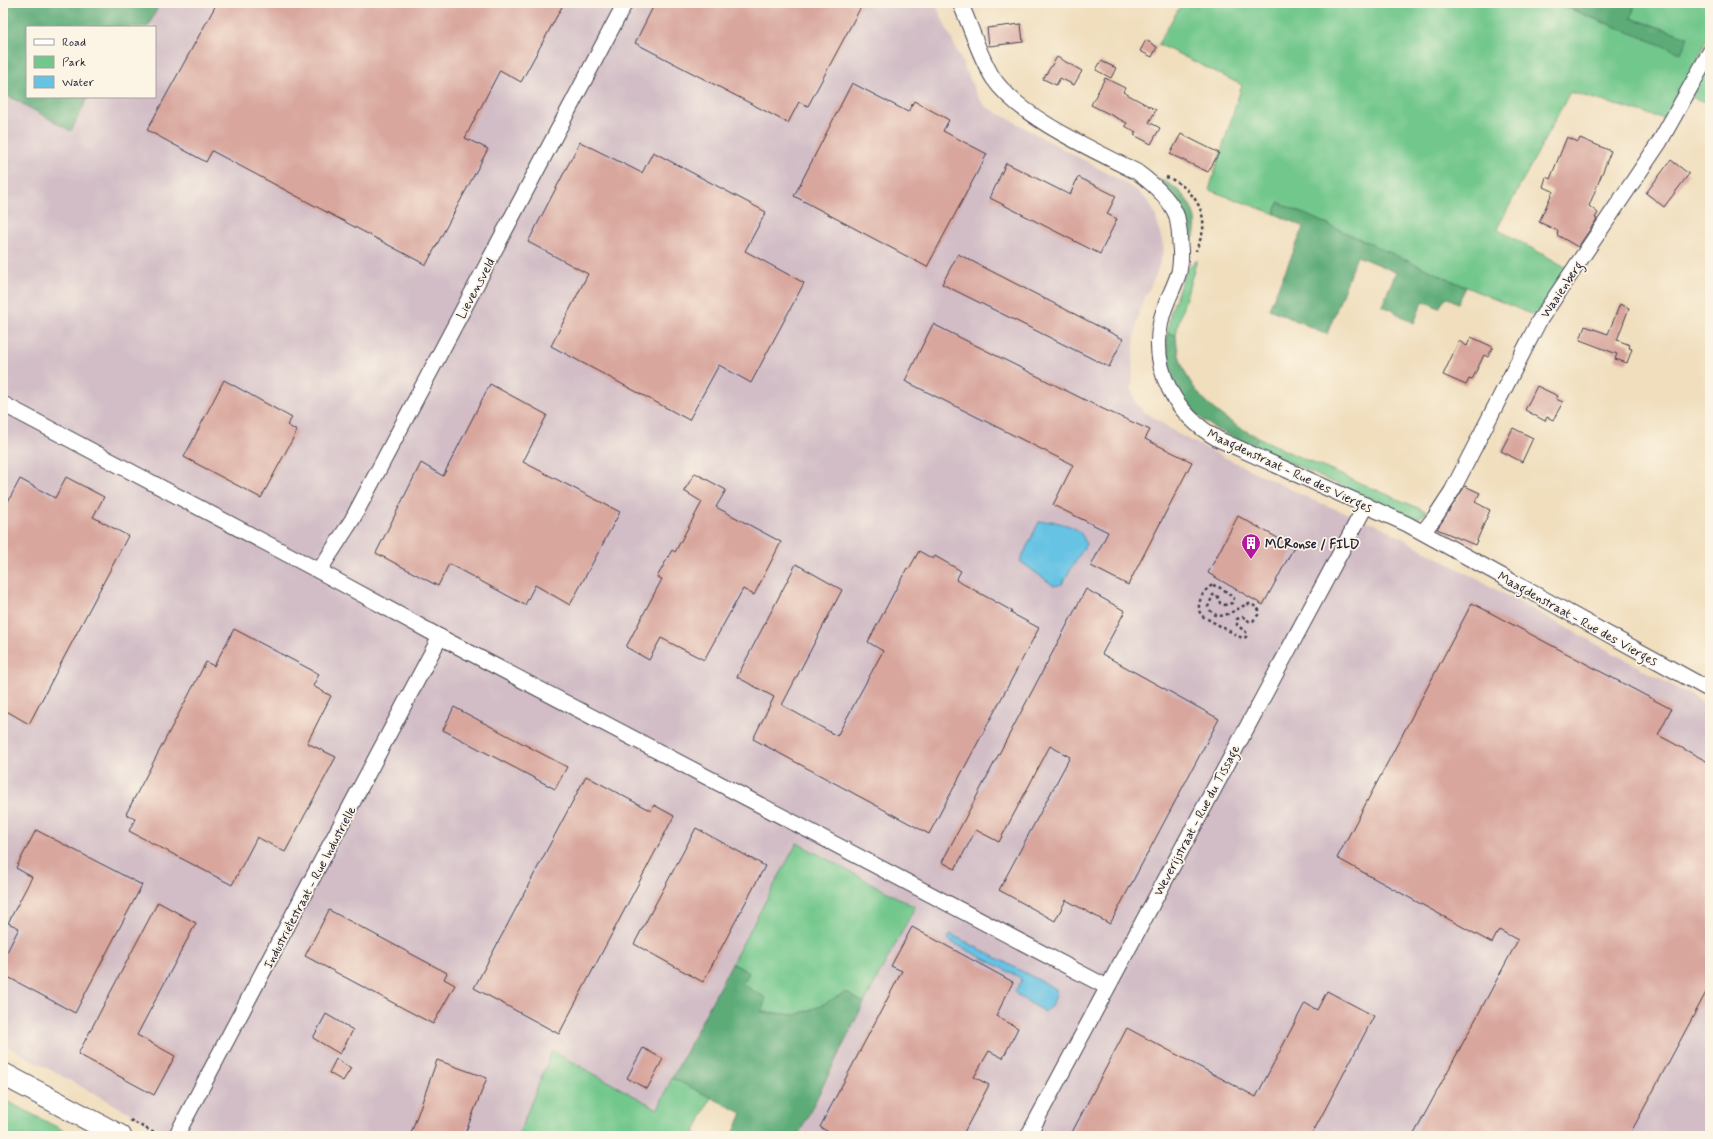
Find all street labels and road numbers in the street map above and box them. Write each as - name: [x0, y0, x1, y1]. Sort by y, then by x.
- street label: Lievensveld: [453, 255, 499, 322]
- street label: Waaienberg: [1537, 258, 1589, 323]
- street label: Maagdenstraat - Rue des Vierges: [1203, 426, 1375, 519]
- street label: Maagdenstraat - Rue des Vierges: [1493, 568, 1660, 672]
- street label: Weverijstraat - Rue du Tissage: [1150, 742, 1246, 900]
- street label: Industriëlestraat - Rue Industrielle: [260, 803, 360, 972]

